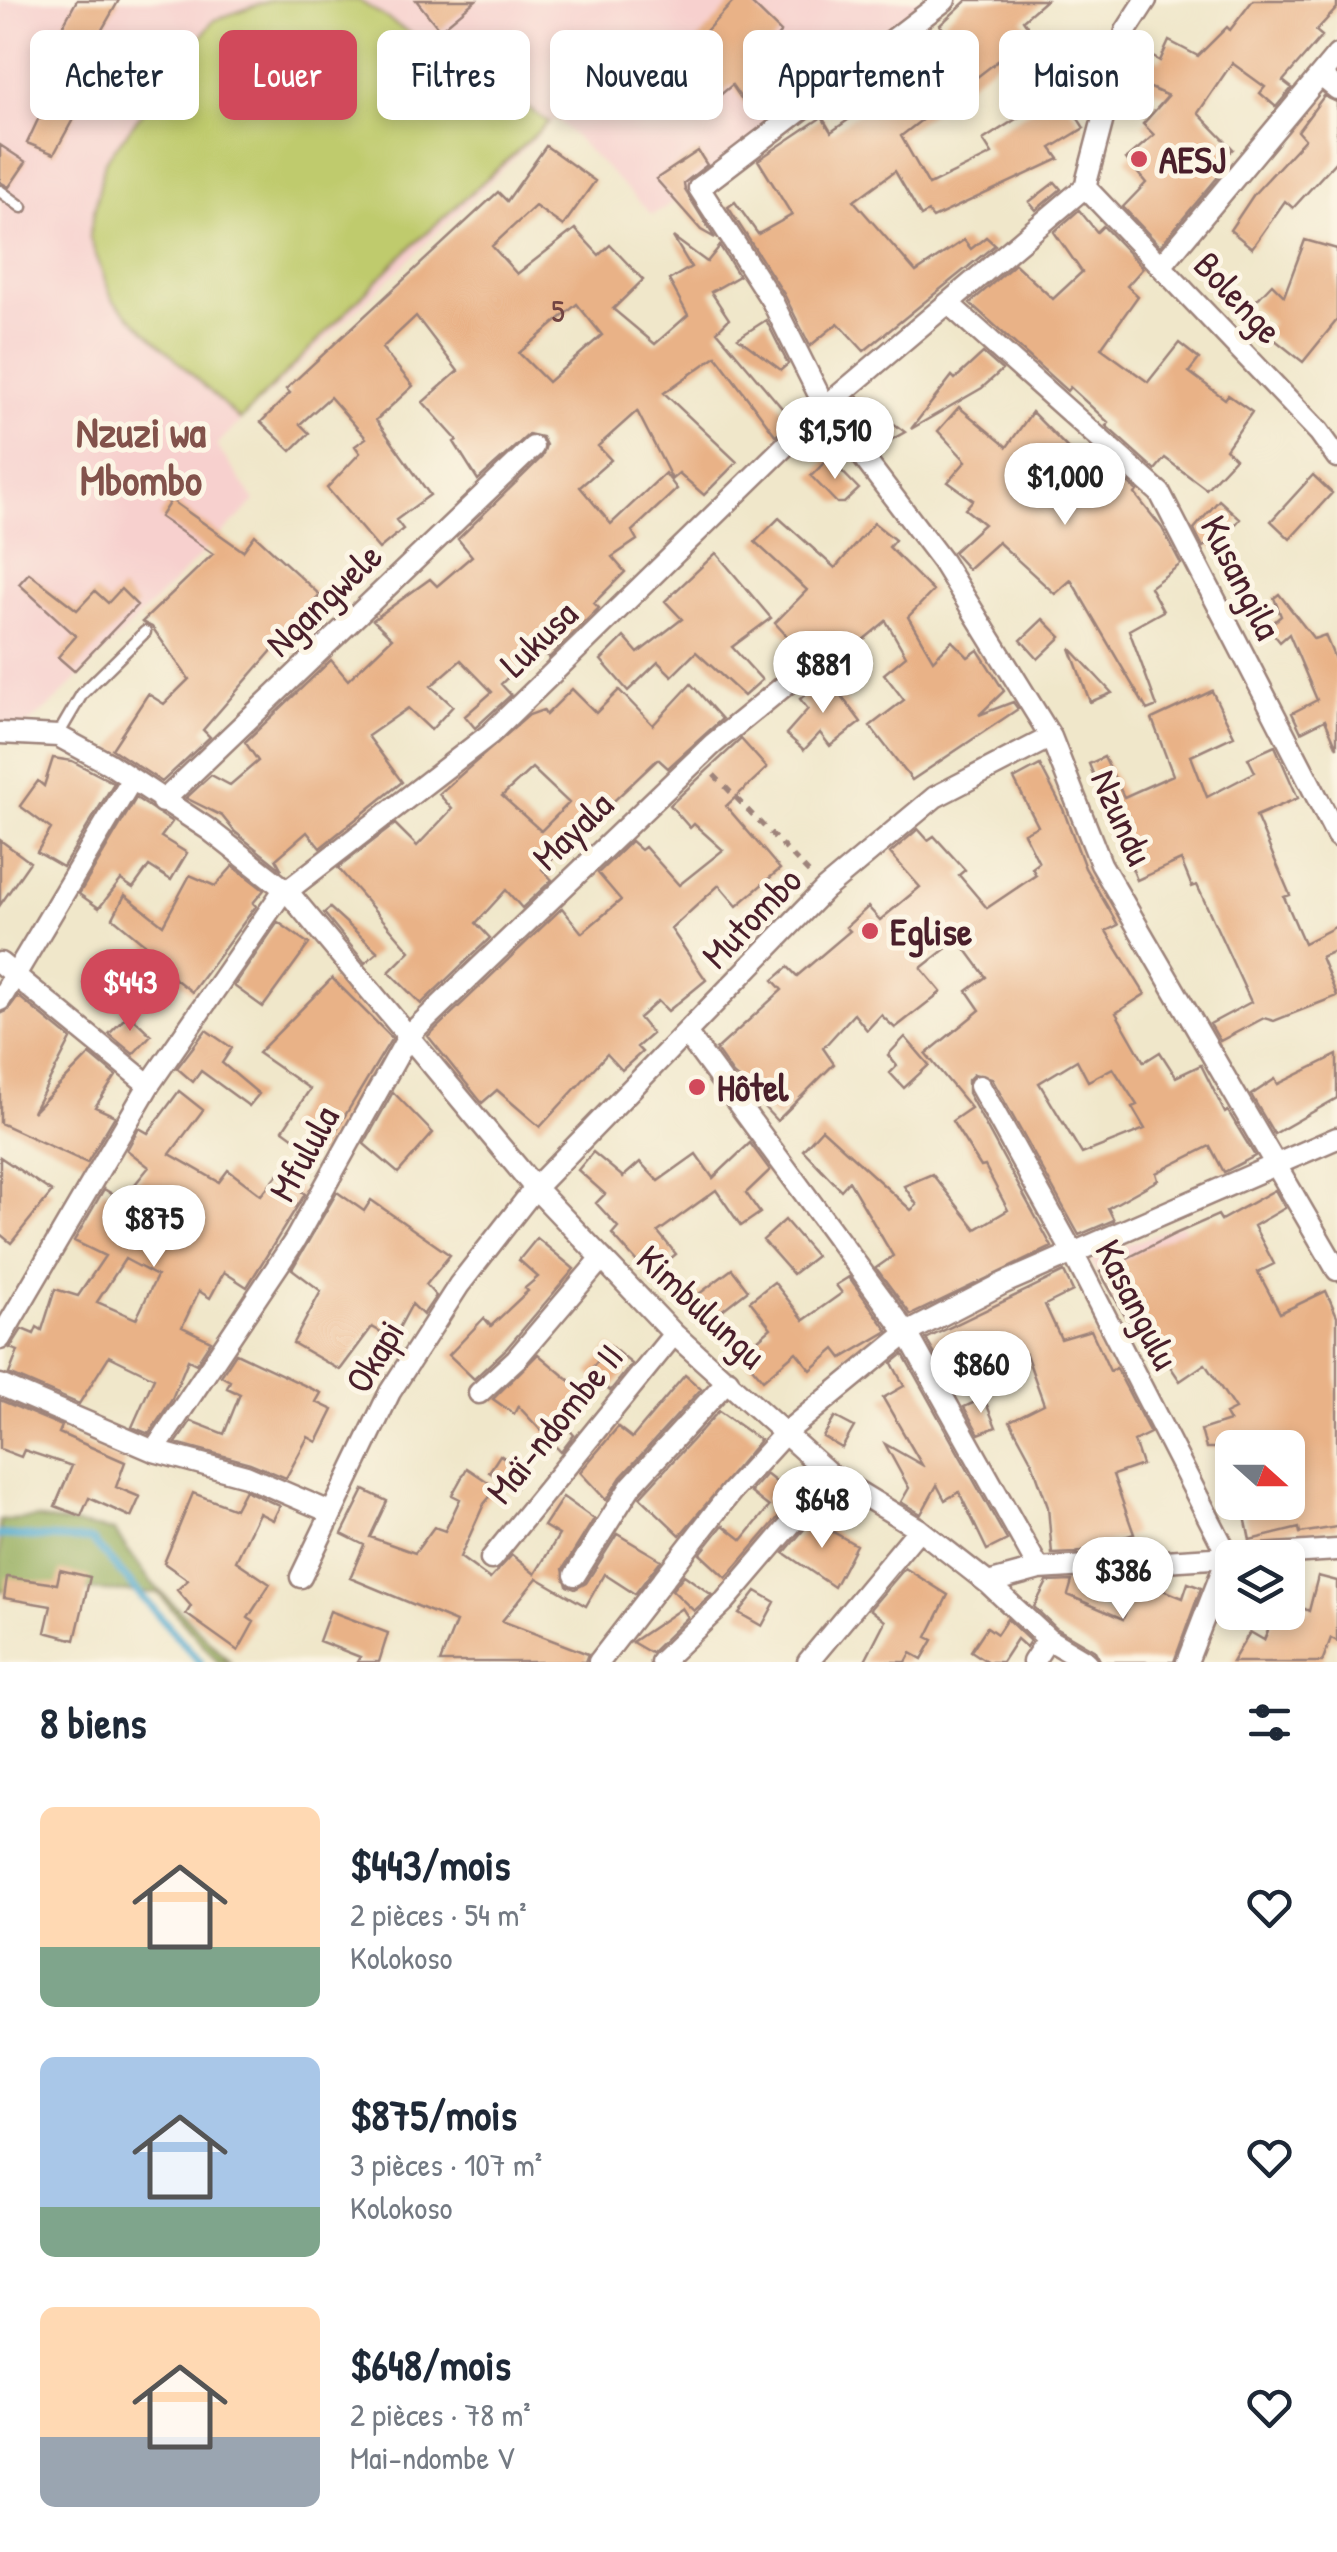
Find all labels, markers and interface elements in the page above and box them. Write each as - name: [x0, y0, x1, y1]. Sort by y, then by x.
- chip: Acheter: [30, 30, 199, 120]
- chip: Louer: [219, 30, 357, 120]
- chip: Filtres: [377, 30, 530, 120]
- chip: Nouveau: [550, 30, 723, 120]
- chip: Appartement: [743, 30, 979, 120]
- chip: Maison: [999, 30, 1154, 120]
- place label: AESJ: [1159, 133, 1226, 185]
- marker: AESJ: [1128, 148, 1150, 170]
- street label: Bolenge: [1183, 239, 1295, 355]
- house number: 5: [551, 289, 565, 332]
- pin: $1,510: [754, 397, 916, 482]
- district label: Nzuzi wa Mbombo: [76, 403, 207, 508]
- text: $1,510: [798, 408, 872, 451]
- pin: $1,000: [984, 443, 1146, 528]
- text: $1,000: [1026, 454, 1104, 497]
- street label: Kusangila: [1189, 506, 1295, 648]
- street label: Ngangwele: [253, 530, 393, 668]
- street label: Lukusa: [488, 588, 588, 688]
- pin: $881: [764, 631, 882, 716]
- text: $881: [795, 642, 851, 685]
- street label: Nzundu: [1079, 761, 1167, 873]
- street label: Mayala: [520, 779, 624, 881]
- street label: Mutombo: [690, 855, 812, 979]
- place label: Eglise: [890, 905, 972, 958]
- marker: Eglise: [859, 920, 881, 942]
- pin: $443: [71, 949, 189, 1034]
- text: $443: [103, 960, 157, 1003]
- place label: Hôtel: [717, 1061, 789, 1113]
- marker: Hôtel: [686, 1076, 708, 1098]
- street label: Mfulula: [256, 1096, 350, 1210]
- pin: $875: [95, 1185, 213, 1270]
- text: $875: [124, 1196, 184, 1239]
- street label: Kasangulu: [1083, 1230, 1193, 1378]
- street label: Kimbulungu: [626, 1233, 778, 1379]
- street label: Okapi: [332, 1310, 416, 1402]
- pin: $860: [922, 1331, 1040, 1416]
- street label: Maï-ndombe II: [473, 1332, 635, 1514]
- text: $860: [952, 1342, 1010, 1385]
- north arrow: [1215, 1430, 1305, 1520]
- map controls: [1215, 1430, 1305, 1630]
- pin: $648: [763, 1466, 881, 1551]
- text: $648: [795, 1477, 849, 1520]
- pin: $386: [1064, 1537, 1182, 1622]
- button: layers: [1215, 1540, 1305, 1630]
- text: $386: [1094, 1548, 1152, 1591]
- text: 8 biens: [40, 1694, 146, 1751]
- icon: filters: [1242, 1695, 1297, 1750]
- text: $443/mois: [350, 1836, 510, 1893]
- icon: home: [120, 1847, 240, 1967]
- icon: heart: [1242, 1880, 1297, 1935]
- text: 2 pièces · 54 m²: [350, 1893, 527, 1936]
- text: Kolokoso: [350, 1936, 452, 1979]
- text: $875/mois: [350, 2086, 517, 2143]
- icon: home: [120, 2097, 240, 2217]
- icon: heart: [1242, 2130, 1297, 2185]
- text: 3 pièces · 107 m²: [350, 2143, 542, 2186]
- text: Kolokoso: [350, 2186, 452, 2229]
- text: $648/mois: [350, 2336, 511, 2393]
- icon: home: [120, 2347, 240, 2467]
- icon: heart: [1242, 2380, 1297, 2435]
- text: 2 pièces · 78 m²: [350, 2393, 531, 2436]
- text: Mai-ndombe V: [350, 2436, 515, 2479]

